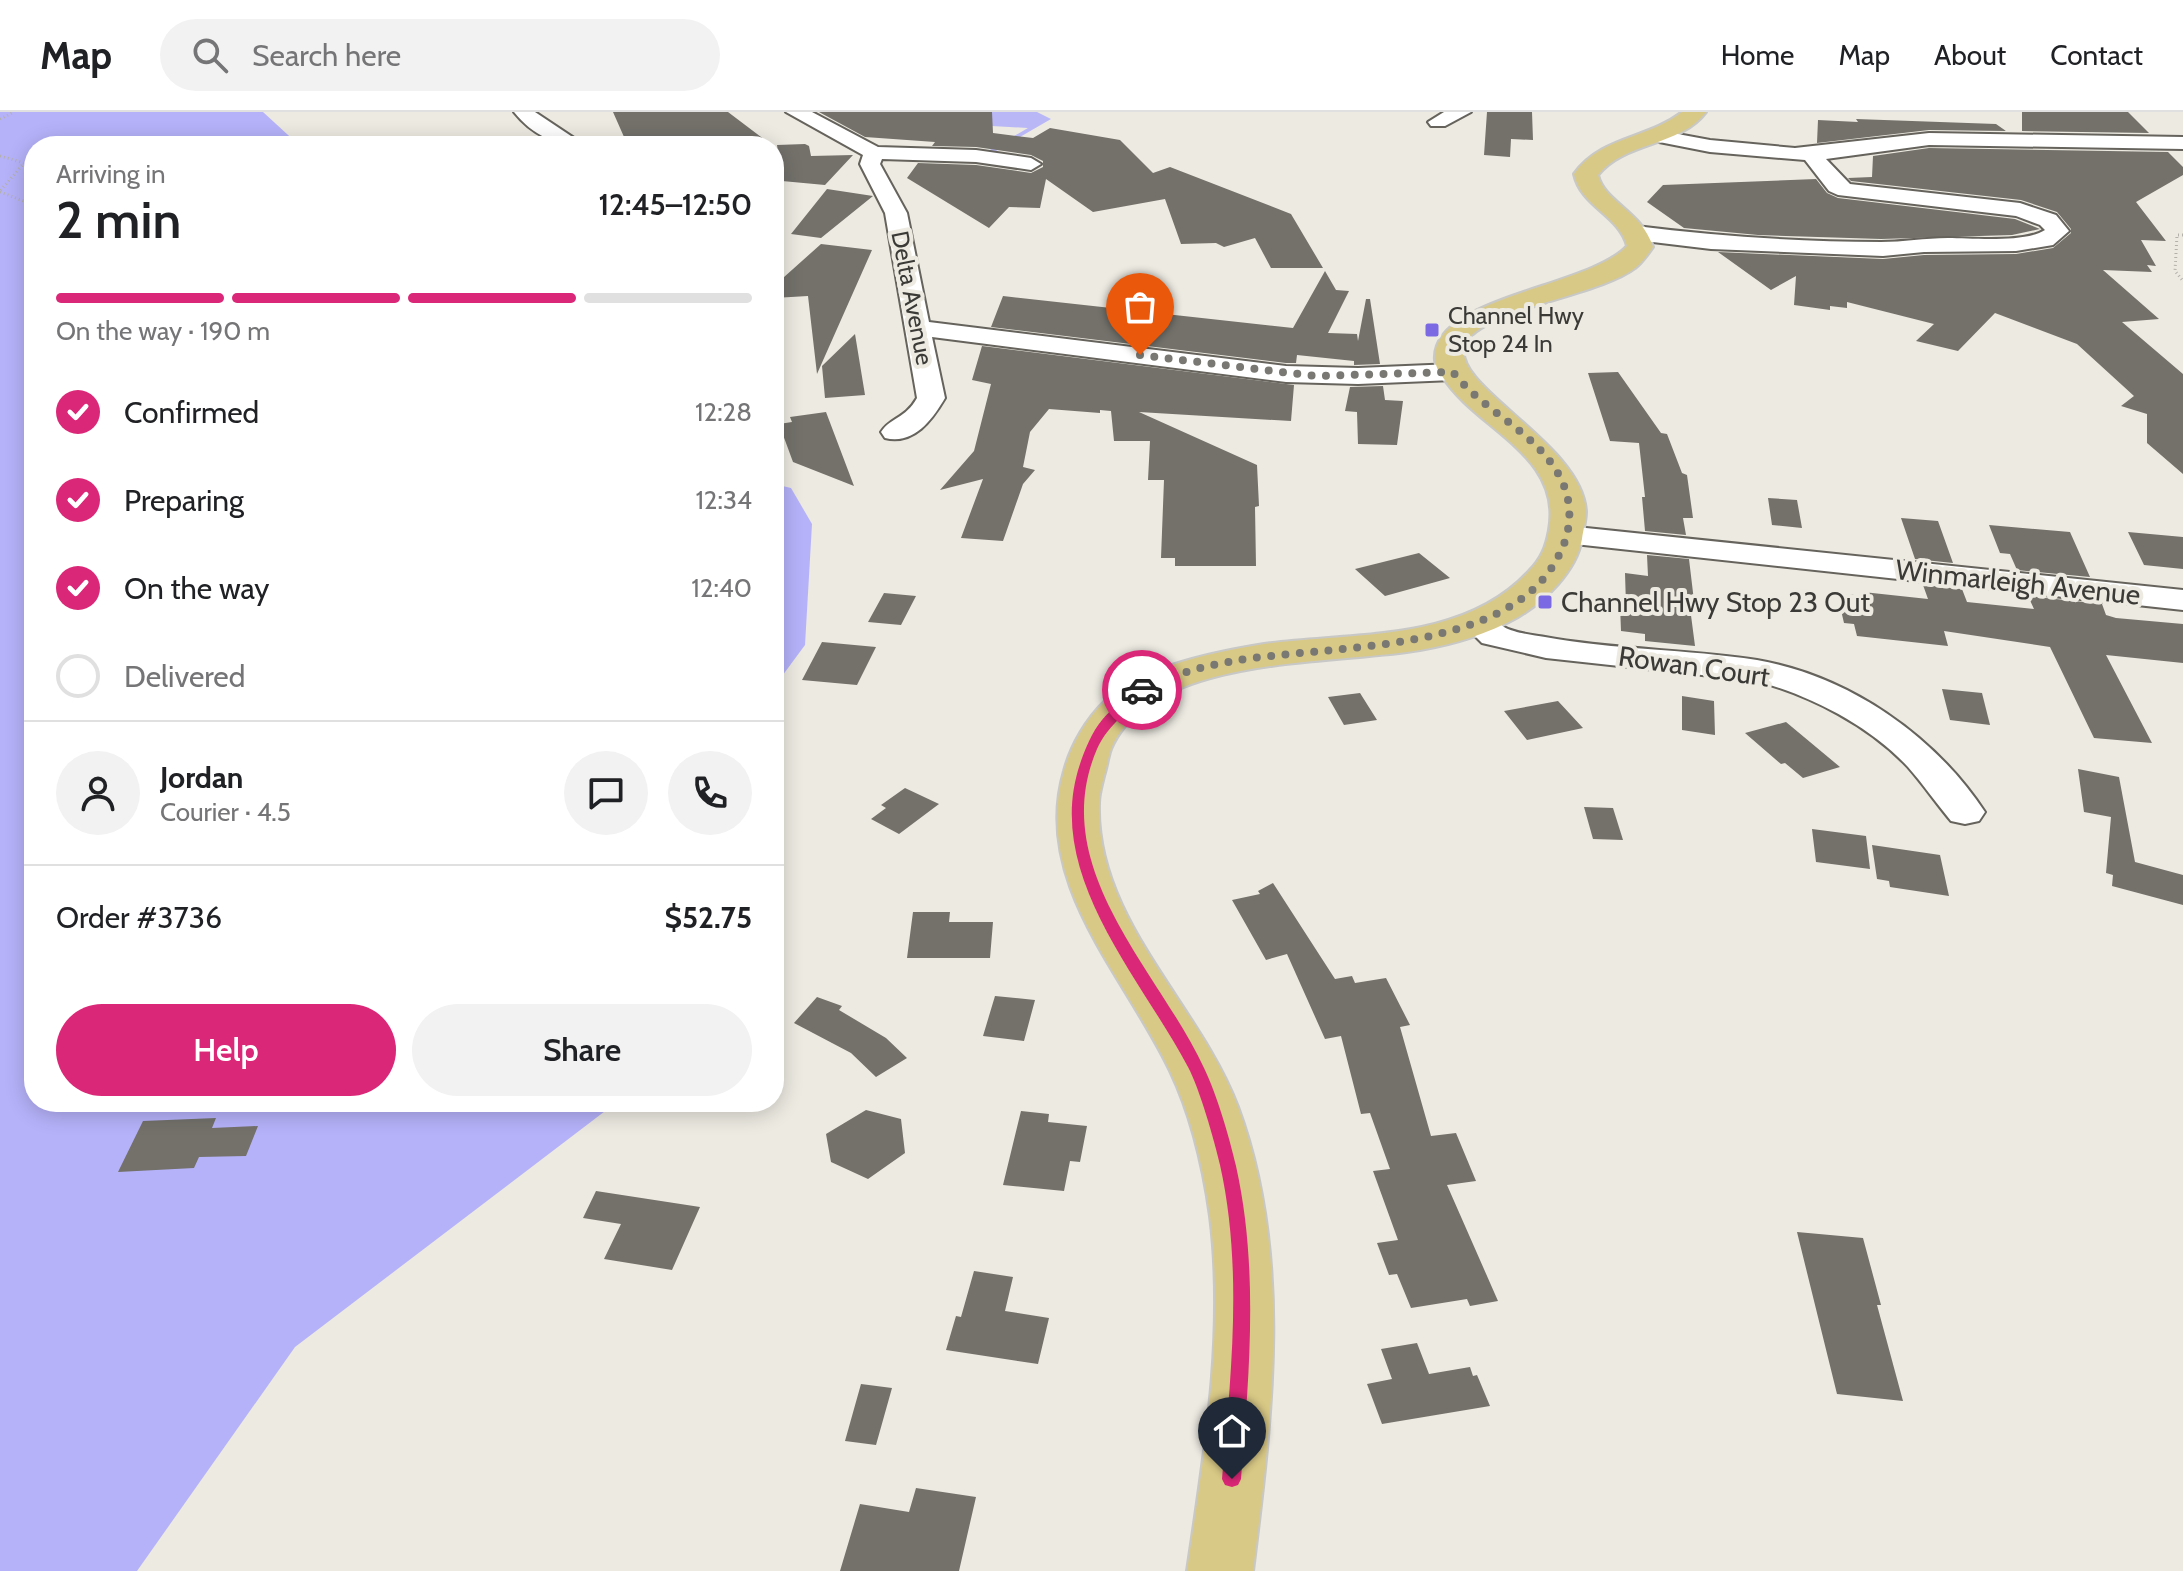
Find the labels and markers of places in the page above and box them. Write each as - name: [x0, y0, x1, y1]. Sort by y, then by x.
- pin: [1106, 273, 1174, 355]
- place label: Channel Hwy Stop 24 In: [1448, 301, 1584, 358]
- marker: Channel Hwy Stop 24 In: [1423, 321, 1441, 339]
- place label: Channel Hwy Stop 23 Out: [1561, 585, 1870, 619]
- marker: Channel Hwy Stop 23 Out: [1536, 593, 1554, 611]
- pin: [1198, 1397, 1266, 1479]

